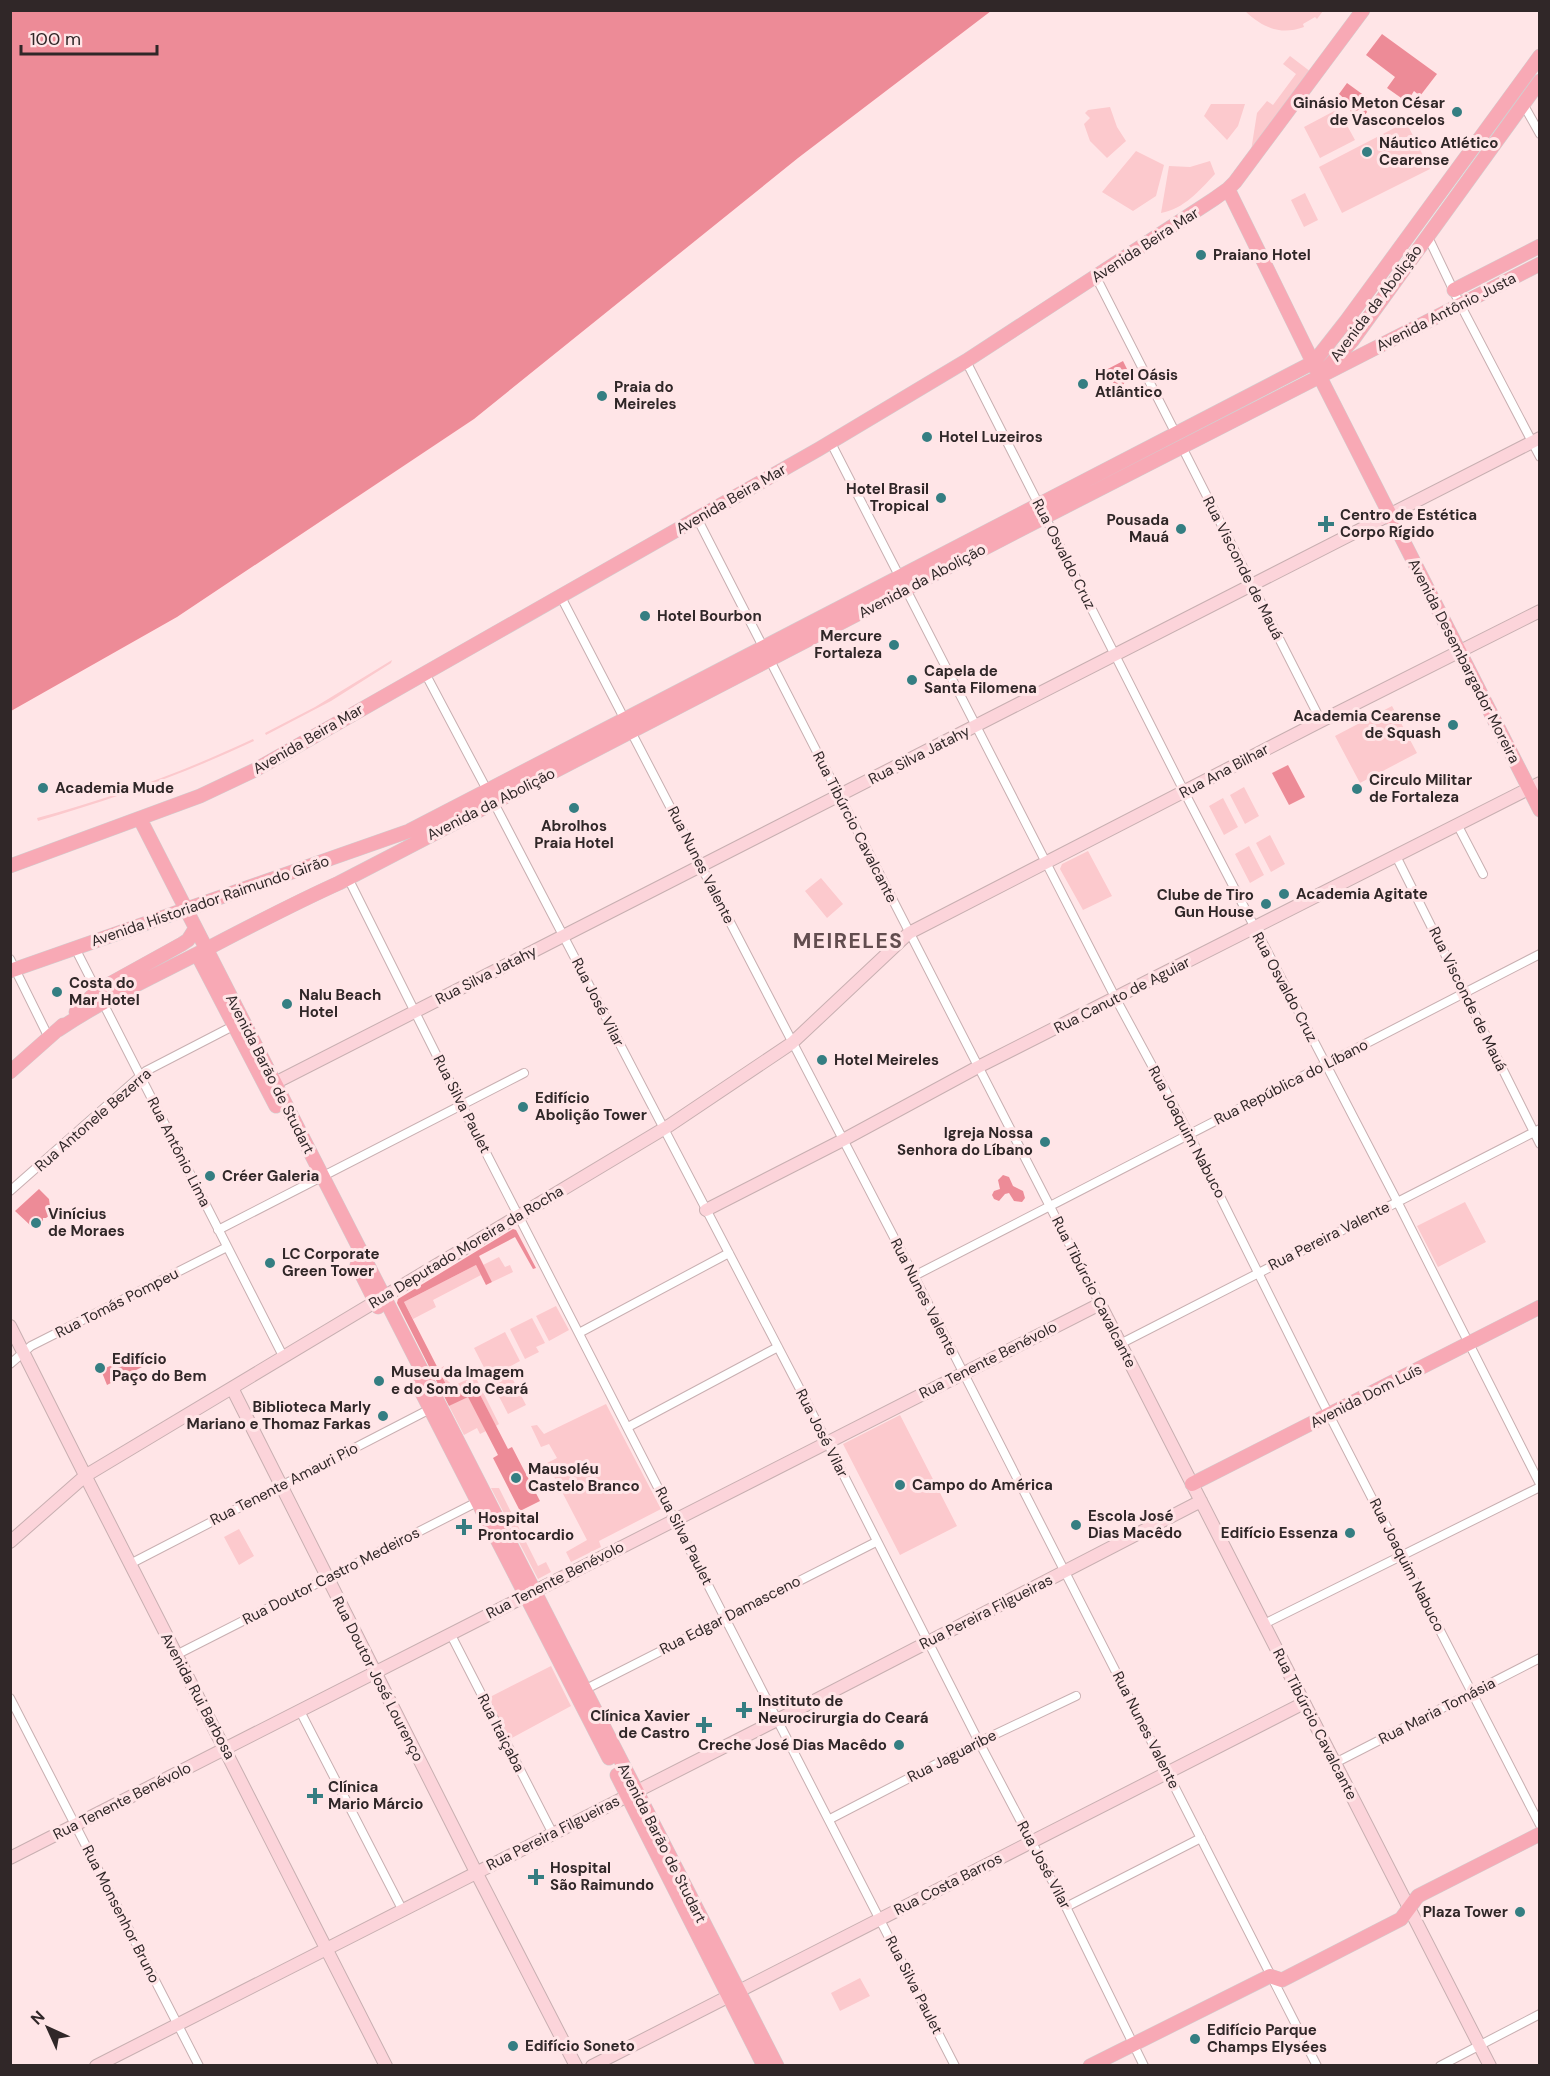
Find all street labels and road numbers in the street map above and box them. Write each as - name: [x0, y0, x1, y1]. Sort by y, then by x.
- street label: Avenida Beira Mar: [1087, 203, 1203, 287]
- street label: Avenida da Abolição: [1325, 240, 1427, 365]
- street label: Avenida Antônio Justa: [1373, 268, 1519, 356]
- street label: Avenida Beira Mar: [672, 459, 790, 539]
- street label: Rua Visconde de Mauá: [1198, 493, 1288, 643]
- street label: Rua Osvaldo Cruz: [1028, 495, 1101, 613]
- street label: Avenida da Abolição: [855, 539, 989, 623]
- street label: Avenida Desembargador Moreira: [1404, 555, 1524, 767]
- street label: Avenida Beira Mar: [249, 699, 367, 779]
- street label: Rua Silva Jatahy: [865, 721, 974, 789]
- street label: Rua Ana Bilhar: [1176, 739, 1273, 803]
- street label: Rua Tibúrcio Cavalcante: [808, 748, 902, 906]
- street label: Avenida da Abolição: [423, 763, 559, 845]
- street label: Rua Nunes Valente: [663, 803, 739, 927]
- street label: Avenida Historiador Raimundo Girão: [88, 851, 332, 951]
- street label: Rua Visconde de Mauá: [1424, 923, 1512, 1075]
- street label: Rua Osvaldo Cruz: [1248, 929, 1322, 1045]
- street label: Rua Silva Jatahy: [432, 941, 541, 1009]
- street label: Rua Canuto de Aguiar: [1050, 952, 1194, 1038]
- street label: Rua José Vilar: [567, 954, 629, 1050]
- street label: Avenida Barão de Studart: [221, 991, 319, 1157]
- street label: Rua República do Líbano: [1211, 1034, 1371, 1130]
- street label: Rua Silva Paulet: [429, 1052, 495, 1157]
- street label: Rua Joaquim Nabuco: [1144, 1062, 1230, 1202]
- street label: Rua Antonele Bezerra: [31, 1064, 155, 1176]
- street label: Rua Antônio Lima: [143, 1094, 215, 1210]
- street label: Rua Deputado Moreira da Rocha: [365, 1181, 567, 1313]
- street label: Rua Pereira Valente: [1265, 1197, 1393, 1275]
- street label: Rua Tibúrcio Cavalcante: [1047, 1213, 1141, 1371]
- street label: Rua Nunes Valente: [886, 1235, 962, 1359]
- street label: Rua Tomás Pompeu: [52, 1263, 182, 1343]
- street label: Rua Tenente Benévolo: [916, 1316, 1060, 1403]
- street label: Avenida Dom Luís: [1307, 1359, 1425, 1433]
- street label: Rua José Vilar: [791, 1385, 853, 1481]
- street label: Rua Tenente Amauri Pio: [207, 1438, 362, 1530]
- street label: Rua Silva Paulet: [651, 1484, 717, 1589]
- street label: Rua Joaquim Nabuco: [1365, 1495, 1449, 1635]
- street label: Rua Doutor Castro Medeiros: [239, 1523, 423, 1629]
- street label: Rua Tenente Benévolo: [483, 1536, 627, 1623]
- street label: Rua Pereira Filgueiras: [916, 1570, 1056, 1654]
- street label: Rua Edgar Damasceno: [656, 1571, 804, 1659]
- street label: Rua Doutor José Lourenço: [328, 1593, 428, 1765]
- street label: Avenida Rui Barbosa: [156, 1629, 240, 1763]
- street label: Rua Tibúrcio Cavalcante: [1268, 1645, 1362, 1803]
- street label: Rua Nunes Valente: [1108, 1668, 1184, 1792]
- street label: Rua Maria Tomásia: [1375, 1673, 1499, 1749]
- street label: Rua Itaiçaba: [473, 1691, 529, 1775]
- street label: Rua Jaguaribe: [904, 1725, 1000, 1787]
- street label: Rua Tenente Benévolo: [50, 1757, 194, 1844]
- street label: Avenida Barão de Studart: [613, 1760, 711, 1926]
- street label: Rua Pereira Filgueiras: [483, 1791, 623, 1875]
- street label: Rua José Vilar: [1012, 1818, 1076, 1913]
- street label: Rua Monsenhor Bruno: [78, 1842, 165, 1986]
- street label: Rua Costa Barros: [890, 1848, 1006, 1920]
- street label: Rua Silva Paulet: [881, 1933, 947, 2038]

